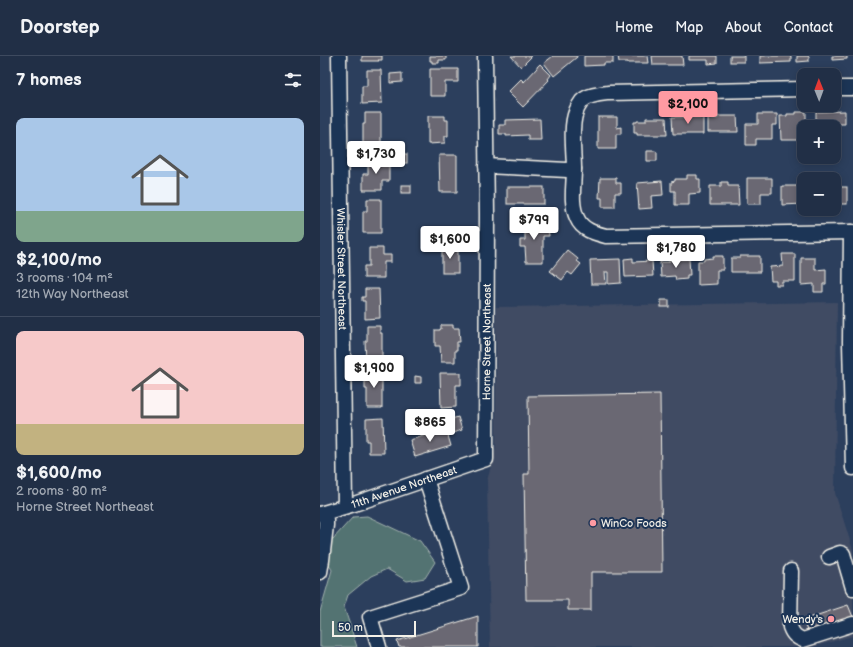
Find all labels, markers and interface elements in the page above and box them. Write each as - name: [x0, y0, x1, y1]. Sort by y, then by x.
- text: Doorstep: [20, 16, 100, 39]
- text: Home: [615, 19, 653, 36]
- text: Map: [675, 19, 703, 36]
- text: About: [725, 19, 762, 36]
- text: Contact: [784, 19, 833, 36]
- north arrow: [797, 68, 841, 112]
- map controls: [797, 68, 841, 216]
- icon: filters: [282, 69, 304, 91]
- text: 7 homes: [16, 70, 82, 90]
- pin: $2,100: [655, 91, 721, 125]
- text: $2,100: [668, 96, 708, 112]
- button: +: [797, 120, 841, 164]
- pin: $1,730: [343, 141, 409, 175]
- icon: home: [124, 144, 196, 216]
- text: $1,730: [356, 146, 396, 162]
- button: −: [797, 172, 841, 216]
- pin: $799: [510, 207, 558, 241]
- street label: Whisler Street Northeast: [334, 208, 349, 331]
- text: $799: [519, 212, 549, 228]
- pin: $1,600: [417, 226, 483, 260]
- text: $1,600: [429, 231, 471, 247]
- pin: $1,780: [643, 235, 709, 269]
- text: $1,780: [656, 240, 696, 256]
- text: $2,100/mo: [16, 250, 102, 270]
- text: 3 rooms · 104 m²: [16, 270, 113, 286]
- street label: Horne Street Northeast: [480, 283, 494, 400]
- text: 12th Way Northeast: [16, 286, 129, 302]
- pin: $1,900: [341, 355, 407, 389]
- icon: home: [124, 357, 196, 429]
- text: $1,900: [354, 360, 394, 376]
- pin: $865: [406, 409, 454, 443]
- text: $865: [414, 414, 446, 430]
- text: $1,600/mo: [16, 463, 102, 483]
- street label: 11th Avenue Northeast: [350, 463, 459, 511]
- text: 2 rooms · 80 m²: [16, 483, 107, 499]
- text: Horne Street Northeast: [16, 499, 154, 515]
- place label: WinCo Foods: [601, 517, 667, 530]
- marker: WinCo Foods: [588, 518, 598, 528]
- place label: Wendy's: [782, 613, 824, 626]
- marker: Wendy's: [826, 614, 836, 624]
- scale bar: [332, 619, 416, 638]
- text: 50 m: [338, 621, 363, 634]

